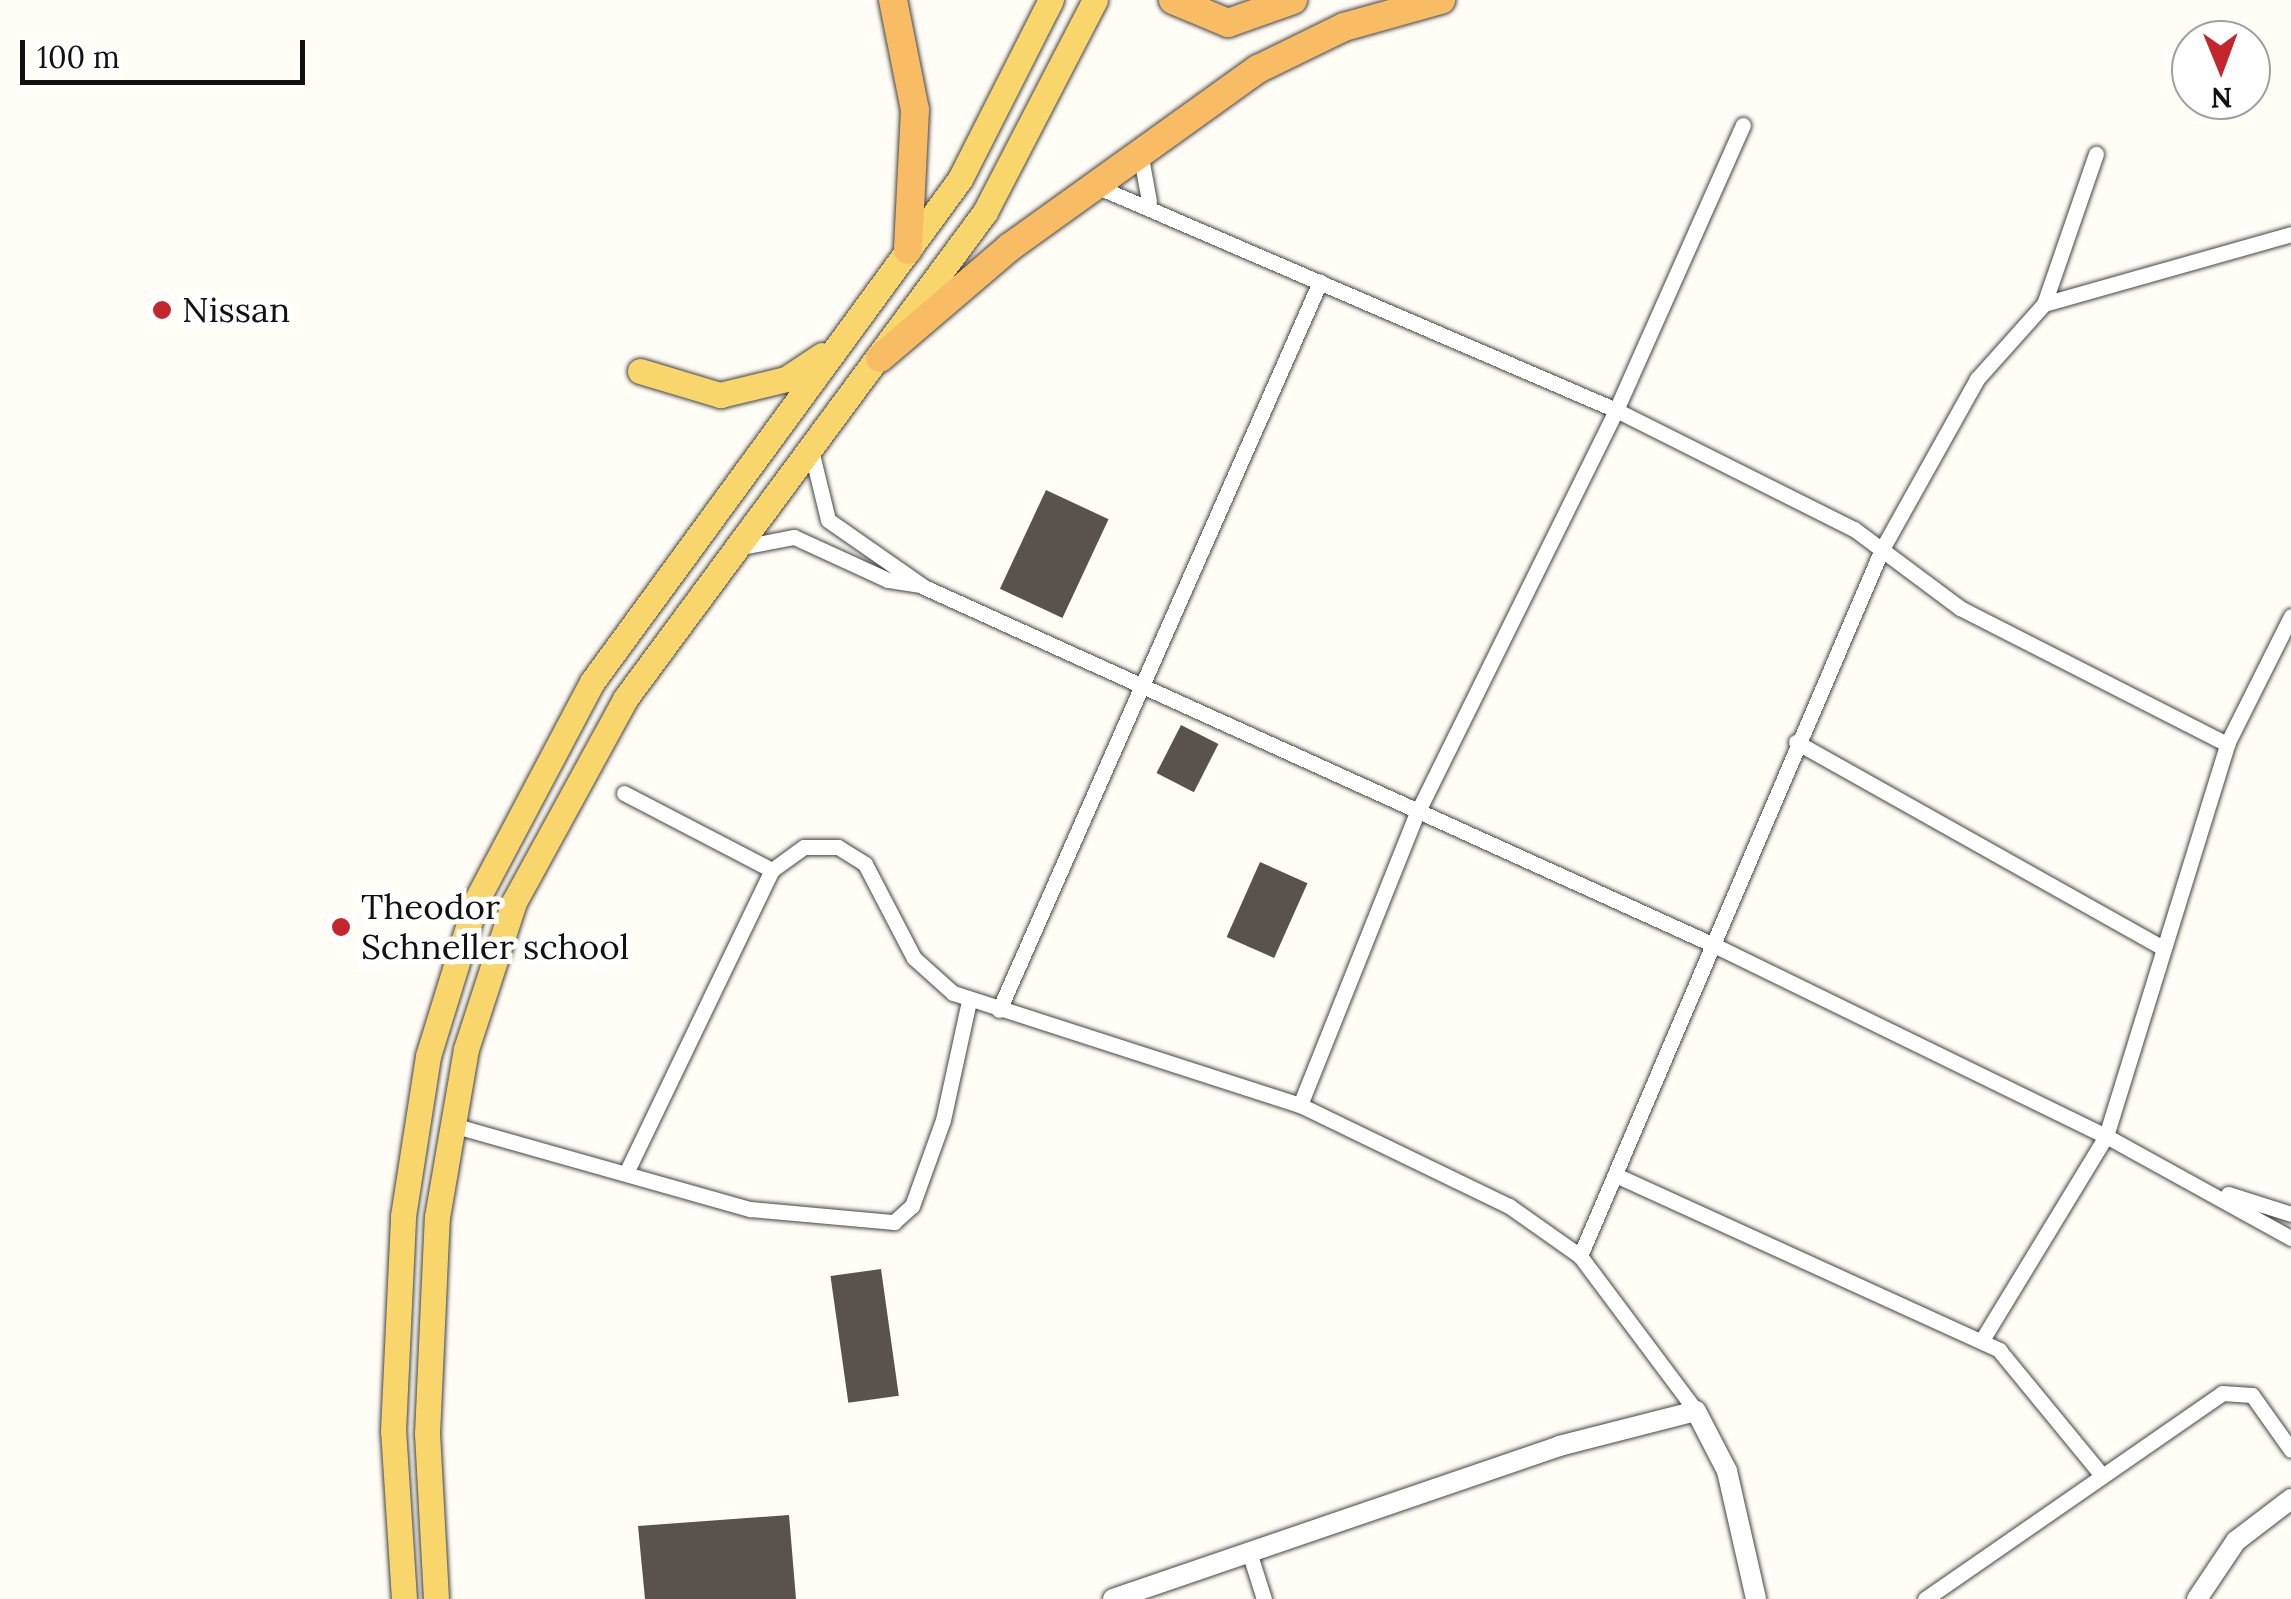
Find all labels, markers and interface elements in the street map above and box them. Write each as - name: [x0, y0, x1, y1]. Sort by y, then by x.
- scale bar: [25, 20, 310, 82]
- north arrow: [2171, 20, 2271, 120]
- text: 100 m: [37, 38, 120, 76]
- text: N: [2210, 80, 2233, 116]
- place label: Nissan: [182, 289, 290, 331]
- marker: Nissan: [151, 299, 173, 321]
- place label: Theodor Schneller school: [361, 886, 629, 968]
- marker: Theodor Schneller school: [330, 916, 352, 938]

